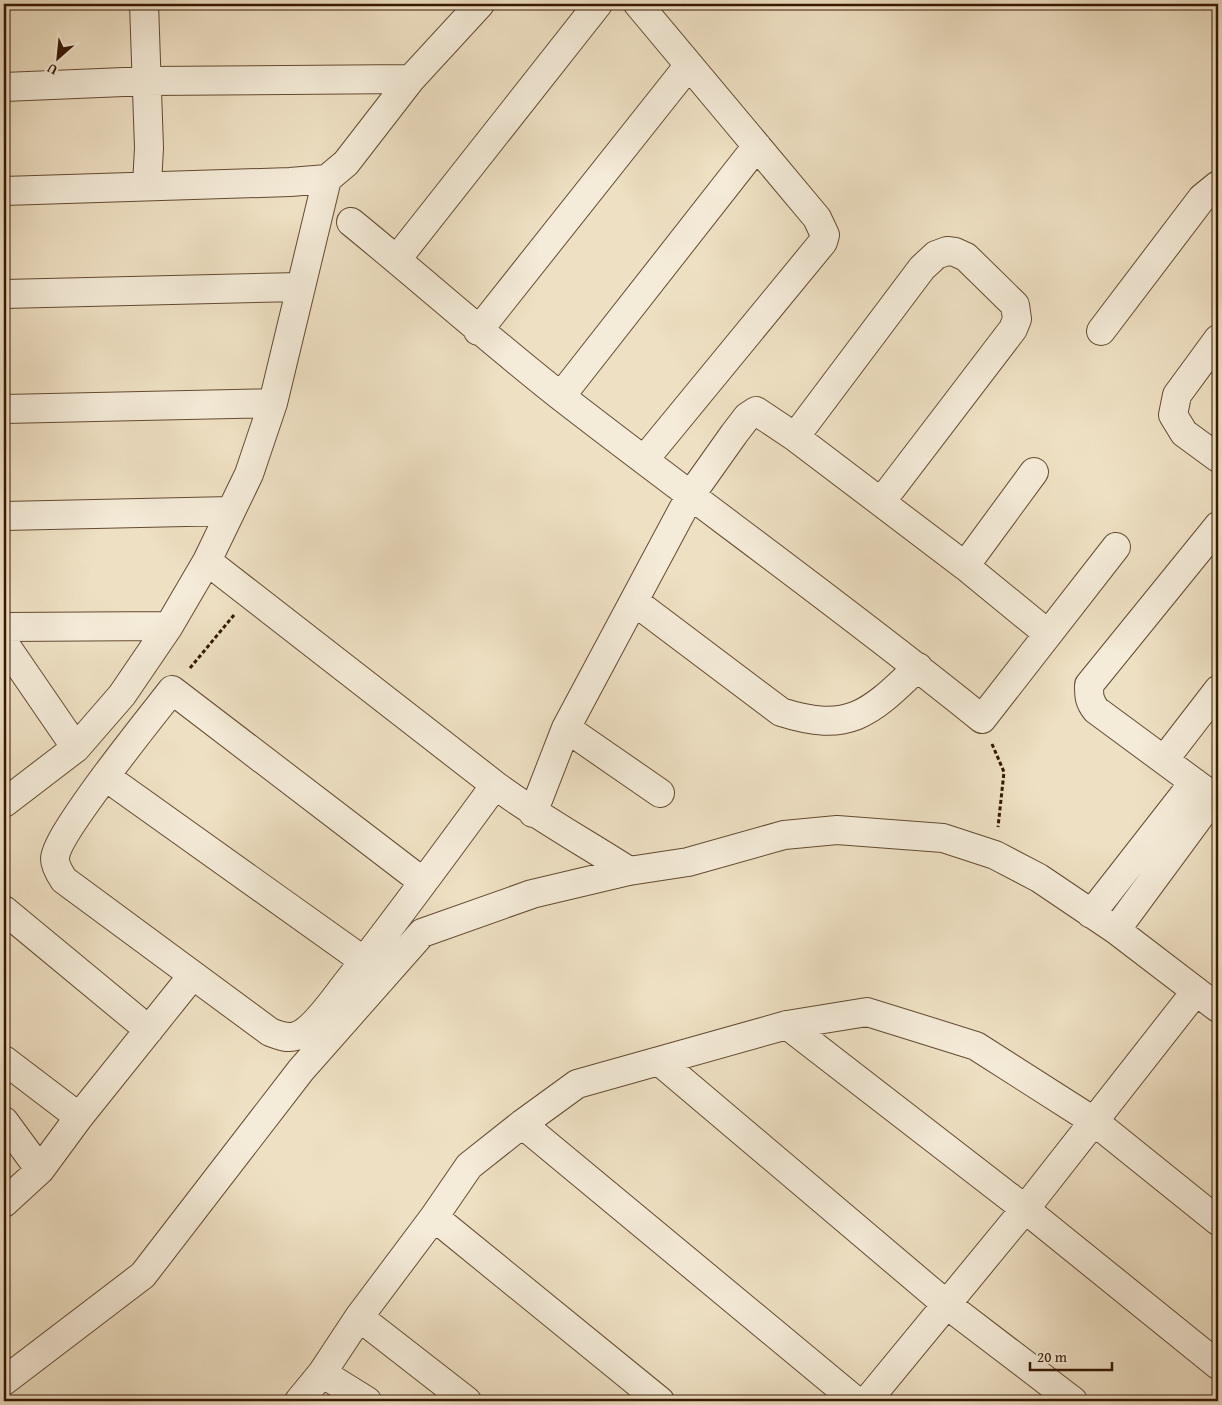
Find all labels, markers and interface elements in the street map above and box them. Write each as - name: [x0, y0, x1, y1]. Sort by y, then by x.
- north arrow: [32, 32, 82, 82]
- text: U: [43, 58, 61, 81]
- scale bar: [1030, 1340, 1112, 1372]
- text: 20 m: [1037, 1346, 1068, 1367]

